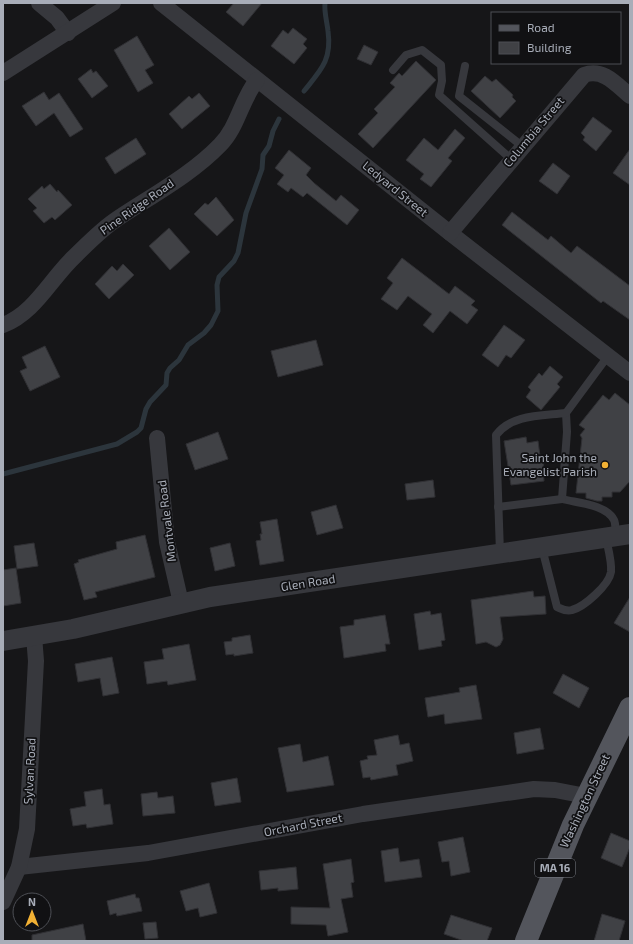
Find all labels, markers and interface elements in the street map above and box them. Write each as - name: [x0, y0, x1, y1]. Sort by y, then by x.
- legend: [491, 12, 621, 64]
- text: Road: [527, 20, 555, 34]
- text: Building: [527, 40, 572, 54]
- street label: Columbia Street: [500, 93, 567, 169]
- street label: Ledyard Street: [360, 158, 431, 219]
- street label: Pine Ridge Road: [97, 176, 176, 237]
- place label: Saint John the Evangelist Parish: [503, 450, 597, 478]
- marker: Saint John the Evangelist Parish: [600, 460, 610, 470]
- street label: Montvale Road: [154, 480, 178, 563]
- street label: Glen Road: [280, 571, 336, 593]
- street label: Sylvan Road: [20, 737, 38, 805]
- street label: Washington Street: [556, 751, 612, 850]
- street label: Orchard Street: [262, 809, 344, 838]
- road number: MA 16: [535, 859, 575, 877]
- north arrow: [12, 892, 52, 932]
- text: N: [28, 895, 36, 908]

